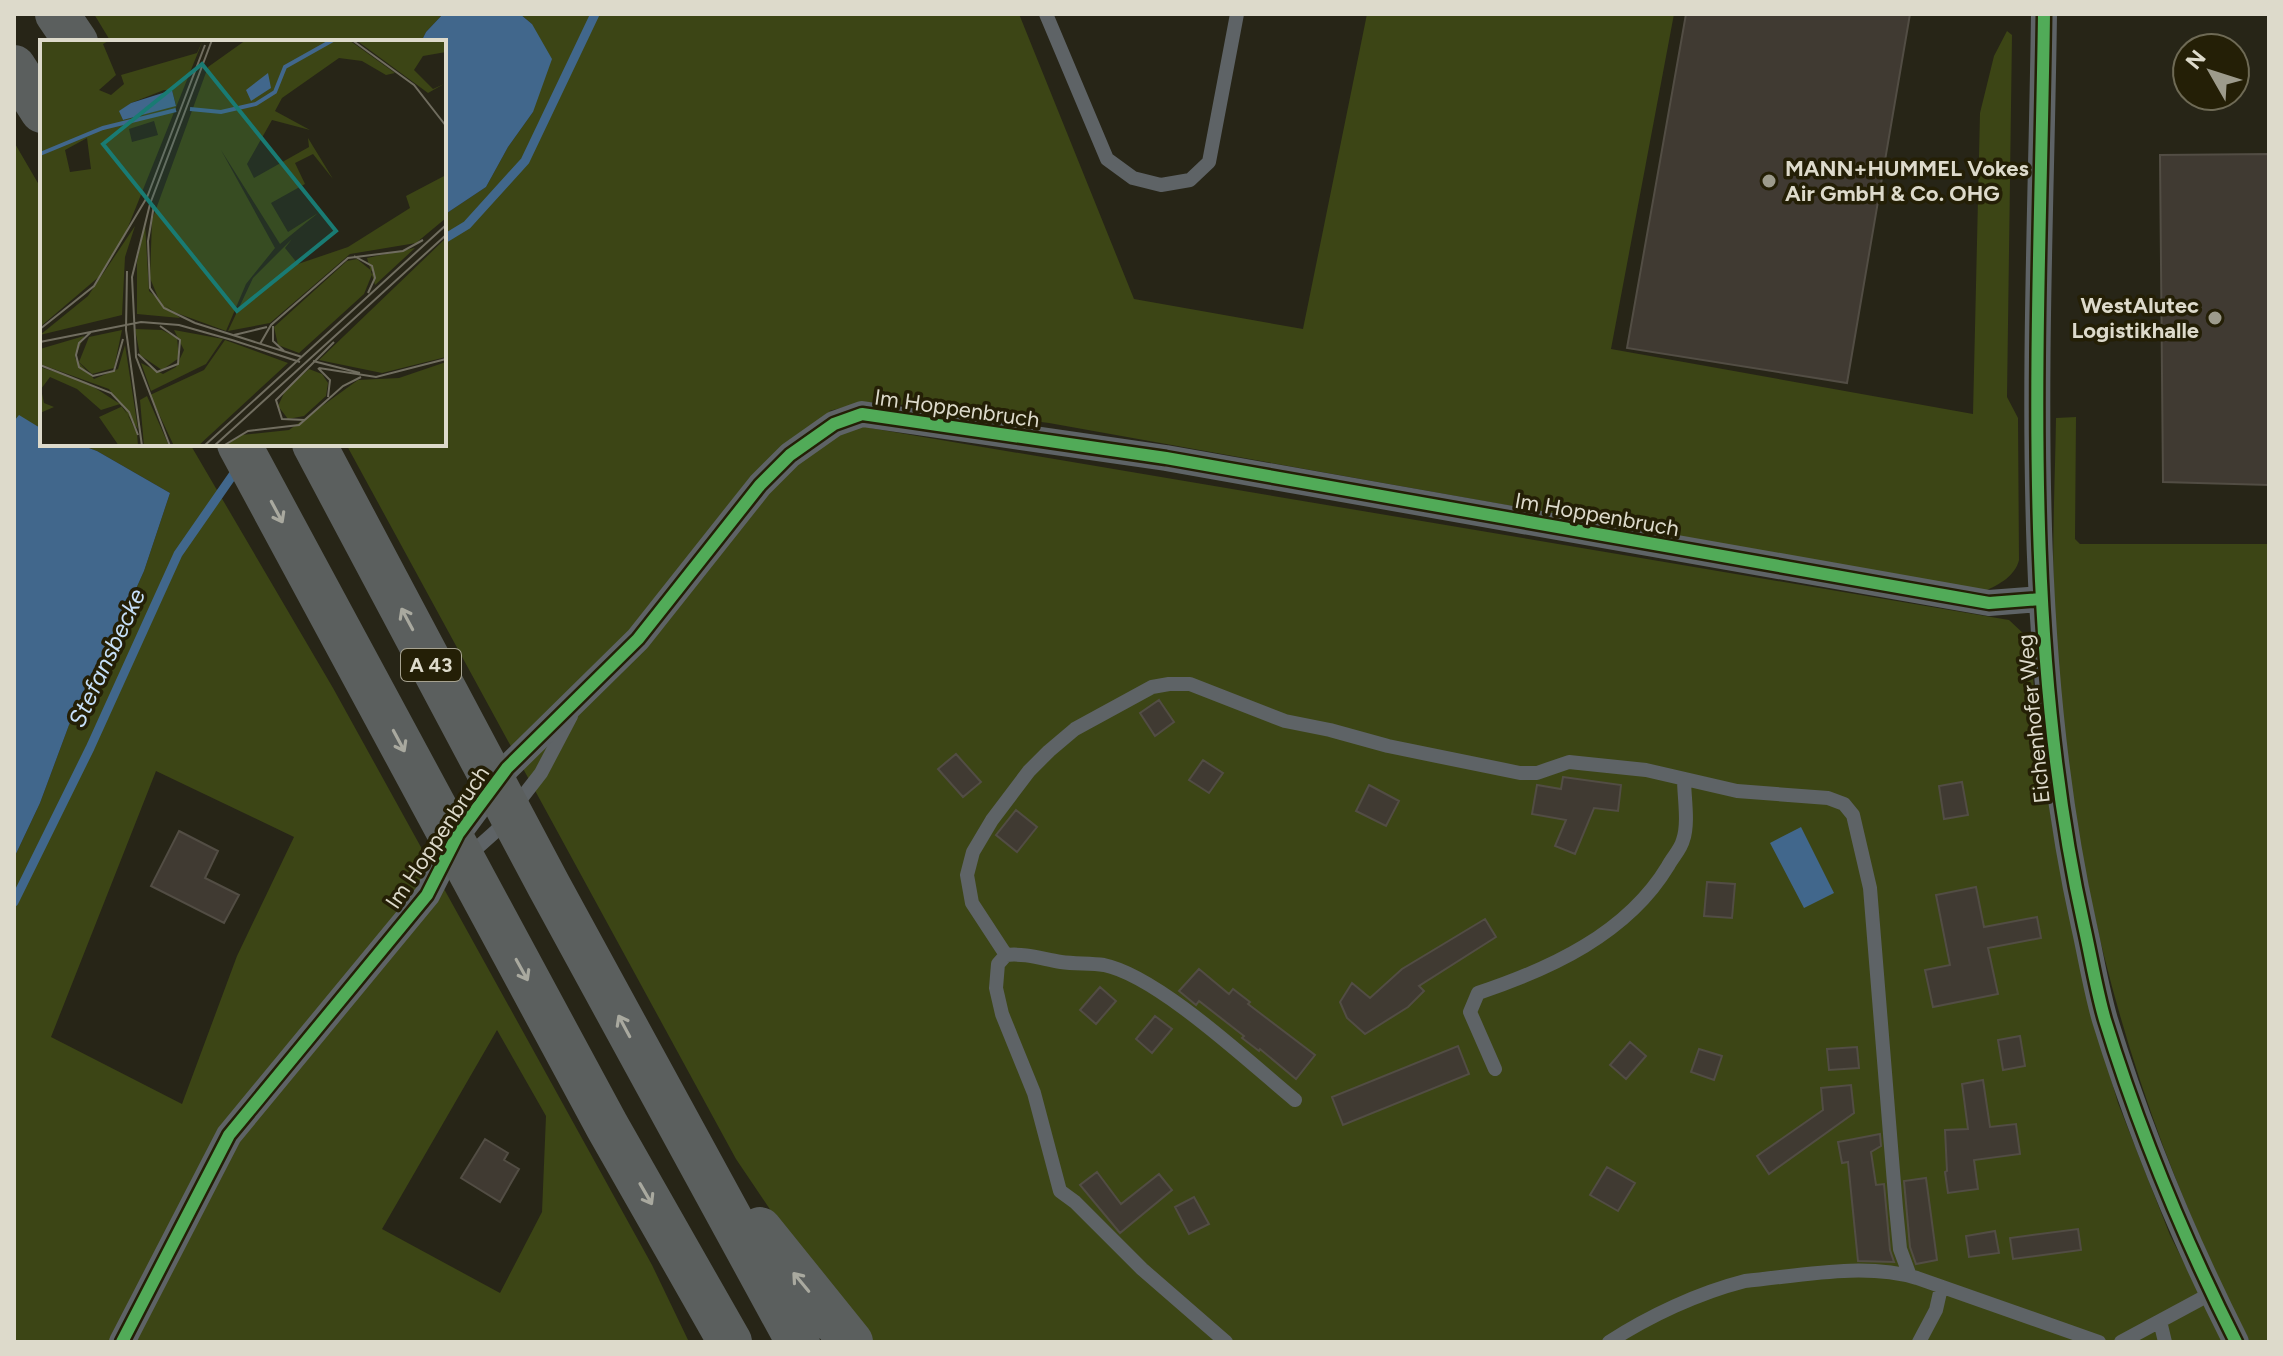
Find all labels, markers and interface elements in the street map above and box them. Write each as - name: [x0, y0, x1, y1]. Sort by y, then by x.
- north arrow: [2171, 32, 2251, 112]
- inset map: [40, 40, 446, 446]
- text: N: [2180, 45, 2212, 75]
- place label: MANN+HUMMEL Vokes Air GmbH & Co. OHG: [1785, 155, 2029, 207]
- marker: MANN+HUMMEL Vokes Air GmbH & Co. OHG: [1760, 172, 1778, 190]
- place label: WestAlutec Logistikhalle: [2071, 292, 2199, 344]
- marker: WestAlutec Logistikhalle: [2206, 309, 2224, 327]
- street label: Im Hoppenbruch: [873, 384, 1041, 433]
- street label: Im Hoppenbruch: [1513, 487, 1681, 542]
- one-way arrow: [269, 500, 285, 523]
- water label: Stefansbecke: [62, 584, 151, 732]
- one-way arrow: [398, 608, 414, 631]
- street label: Eichenhofer Weg: [2011, 633, 2056, 805]
- road number: A 43: [401, 649, 461, 681]
- one-way arrow: [392, 729, 408, 753]
- street label: Im Hoppenbruch: [380, 761, 495, 914]
- one-way arrow: [515, 958, 531, 982]
- one-way arrow: [616, 1014, 631, 1038]
- one-way arrow: [639, 1181, 654, 1205]
- one-way arrow: [792, 1272, 810, 1293]

